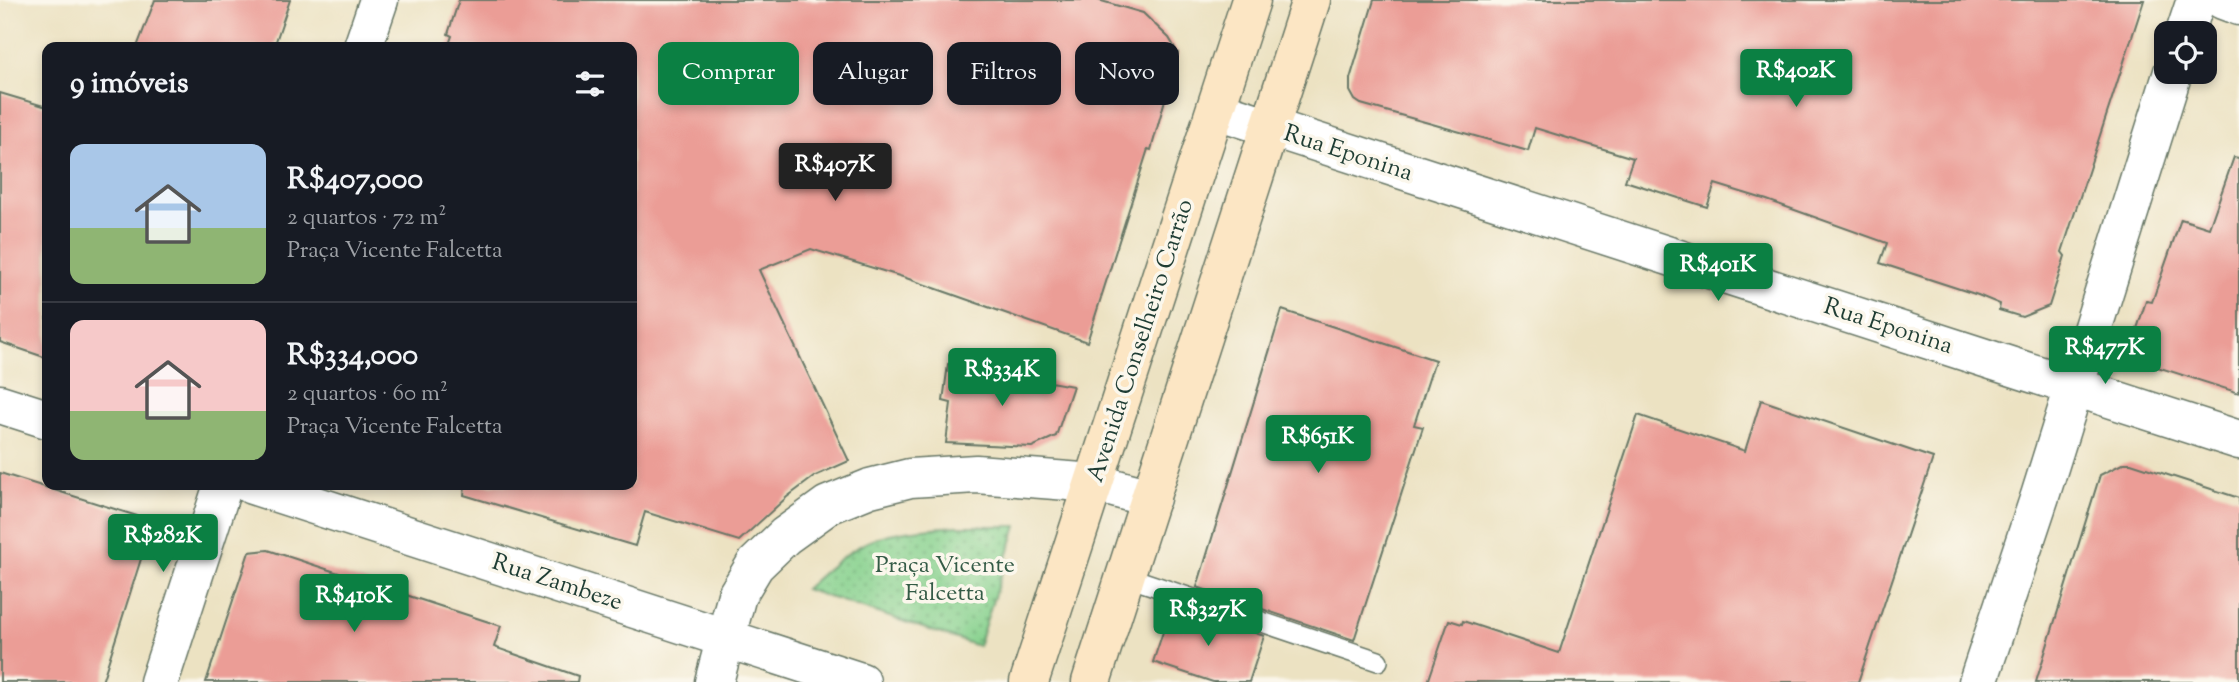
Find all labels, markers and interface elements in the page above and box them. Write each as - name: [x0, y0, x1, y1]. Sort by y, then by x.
- map controls: [2154, 21, 2217, 84]
- button: locate: [2154, 21, 2217, 84]
- chip: Comprar: [658, 42, 799, 105]
- chip: Alugar: [813, 42, 933, 105]
- chip: Filtros: [947, 42, 1061, 105]
- chip: Novo: [1075, 42, 1179, 105]
- pin: R$402K: [1739, 50, 1853, 109]
- text: R$402K: [1756, 55, 1836, 88]
- text: 9 imóveis: [70, 63, 189, 106]
- icon: filters: [571, 65, 609, 103]
- street label: Rua Eponina: [1279, 117, 1417, 191]
- pin: R$407K: [778, 144, 892, 203]
- text: R$407K: [795, 149, 875, 182]
- text: R$407,000: [287, 159, 423, 202]
- icon: home: [126, 172, 210, 256]
- street label: Avenida Conselheiro Carrão: [1079, 195, 1203, 487]
- text: 2 quartos · 72 m²: [287, 202, 446, 235]
- text: Praça Vicente Falcetta: [287, 235, 503, 268]
- pin: R$401K: [1661, 244, 1775, 303]
- text: R$401K: [1680, 249, 1756, 282]
- street label: Rua Eponina: [1819, 290, 1957, 364]
- pin: R$477K: [2048, 326, 2162, 386]
- text: R$477K: [2065, 332, 2145, 365]
- text: R$334,000: [287, 335, 418, 378]
- icon: home: [126, 348, 210, 432]
- pin: R$334K: [945, 348, 1059, 408]
- text: R$334K: [964, 354, 1040, 387]
- text: 2 quartos · 60 m²: [287, 378, 448, 411]
- text: Praça Vicente Falcetta: [287, 411, 503, 444]
- pin: R$651K: [1261, 416, 1375, 475]
- text: R$651K: [1282, 421, 1354, 454]
- pin: R$282K: [106, 514, 220, 574]
- text: R$282K: [124, 520, 202, 553]
- street label: Rua Zambeze: [487, 546, 627, 620]
- park label: Praça Vicente Falcetta: [875, 549, 1015, 611]
- pin: R$410K: [297, 574, 411, 634]
- text: R$410K: [316, 580, 392, 613]
- pin: R$327K: [1151, 588, 1265, 648]
- text: R$327K: [1169, 594, 1247, 627]

